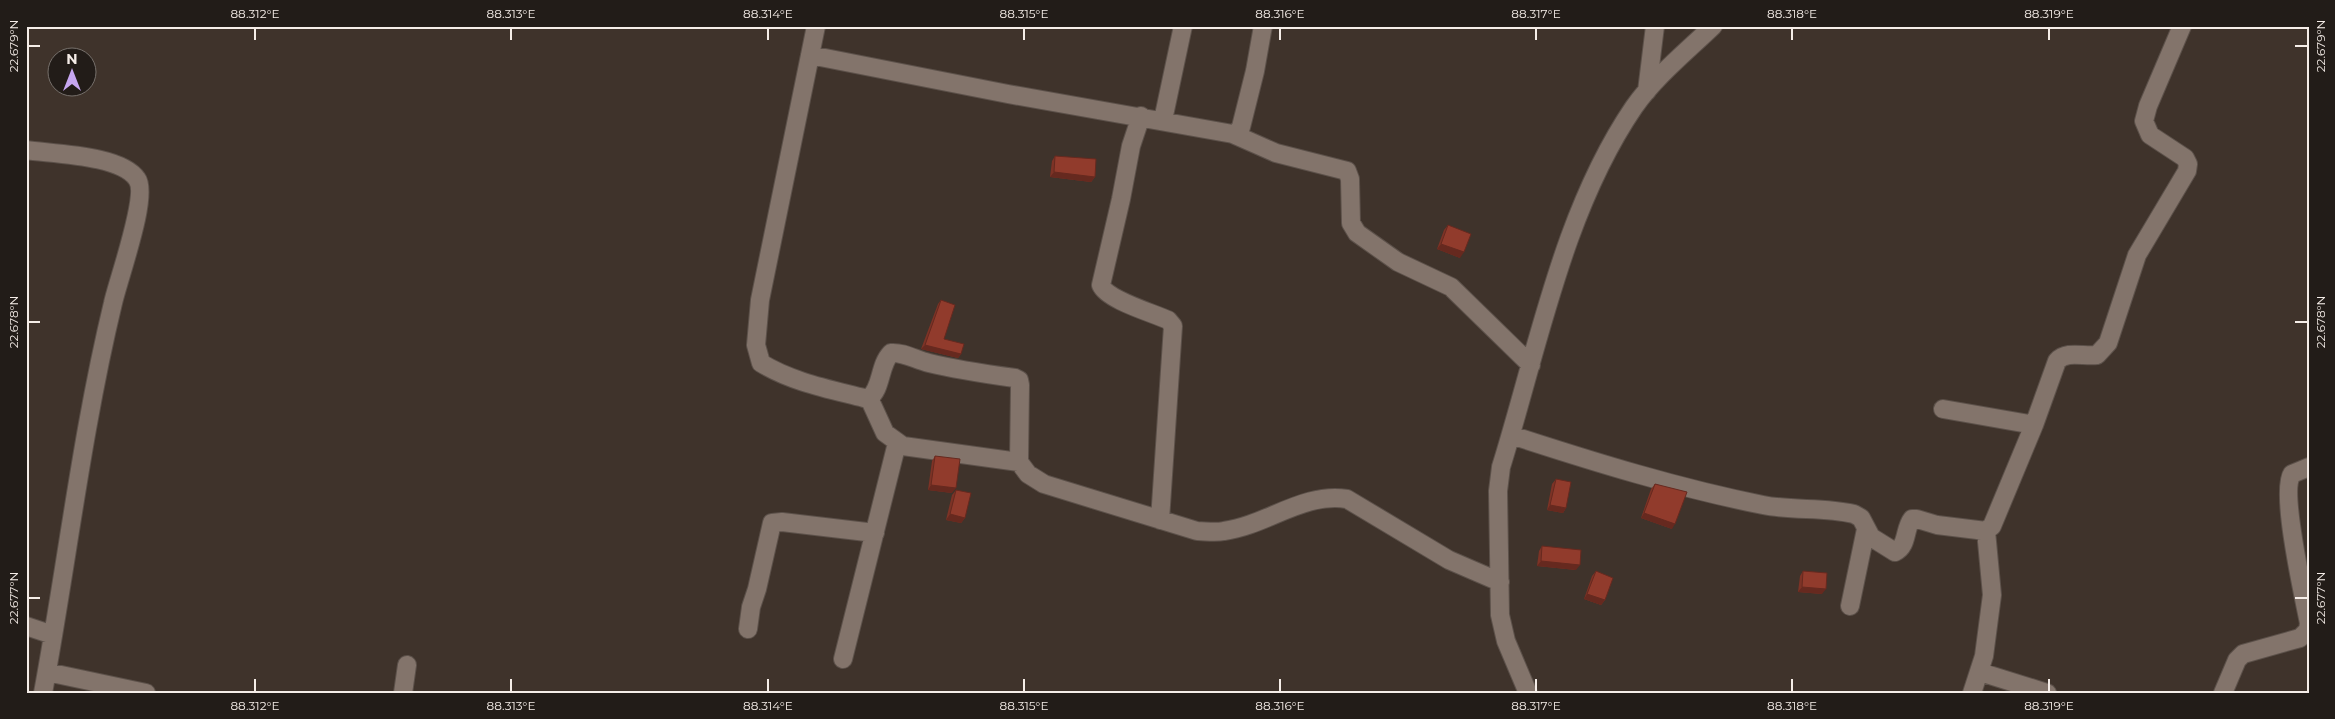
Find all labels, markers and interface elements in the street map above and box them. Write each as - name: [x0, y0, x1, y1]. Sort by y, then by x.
- text: 88.312°E: [230, 6, 280, 21]
- text: 88.313°E: [487, 6, 535, 21]
- text: 88.314°E: [743, 6, 793, 21]
- text: 88.315°E: [1000, 6, 1048, 21]
- text: 88.316°E: [1255, 6, 1305, 21]
- text: 88.317°E: [1511, 6, 1561, 21]
- text: 88.318°E: [1767, 6, 1817, 21]
- text: 88.319°E: [2024, 6, 2074, 21]
- text: 22.679°N: [6, 20, 21, 72]
- text: 22.679°N: [2313, 20, 2328, 72]
- north arrow: [48, 48, 98, 98]
- text: N: [66, 50, 78, 68]
- text: 22.678°N: [6, 296, 21, 348]
- text: 22.678°N: [2313, 296, 2328, 348]
- text: 22.677°N: [6, 572, 21, 624]
- text: 22.677°N: [2313, 572, 2328, 624]
- text: 88.312°E: [230, 698, 280, 713]
- text: 88.313°E: [487, 698, 535, 713]
- text: 88.314°E: [743, 698, 793, 713]
- text: 88.315°E: [1000, 698, 1048, 713]
- text: 88.316°E: [1255, 698, 1305, 713]
- text: 88.317°E: [1511, 698, 1561, 713]
- text: 88.318°E: [1767, 698, 1817, 713]
- text: 88.319°E: [2024, 698, 2074, 713]

